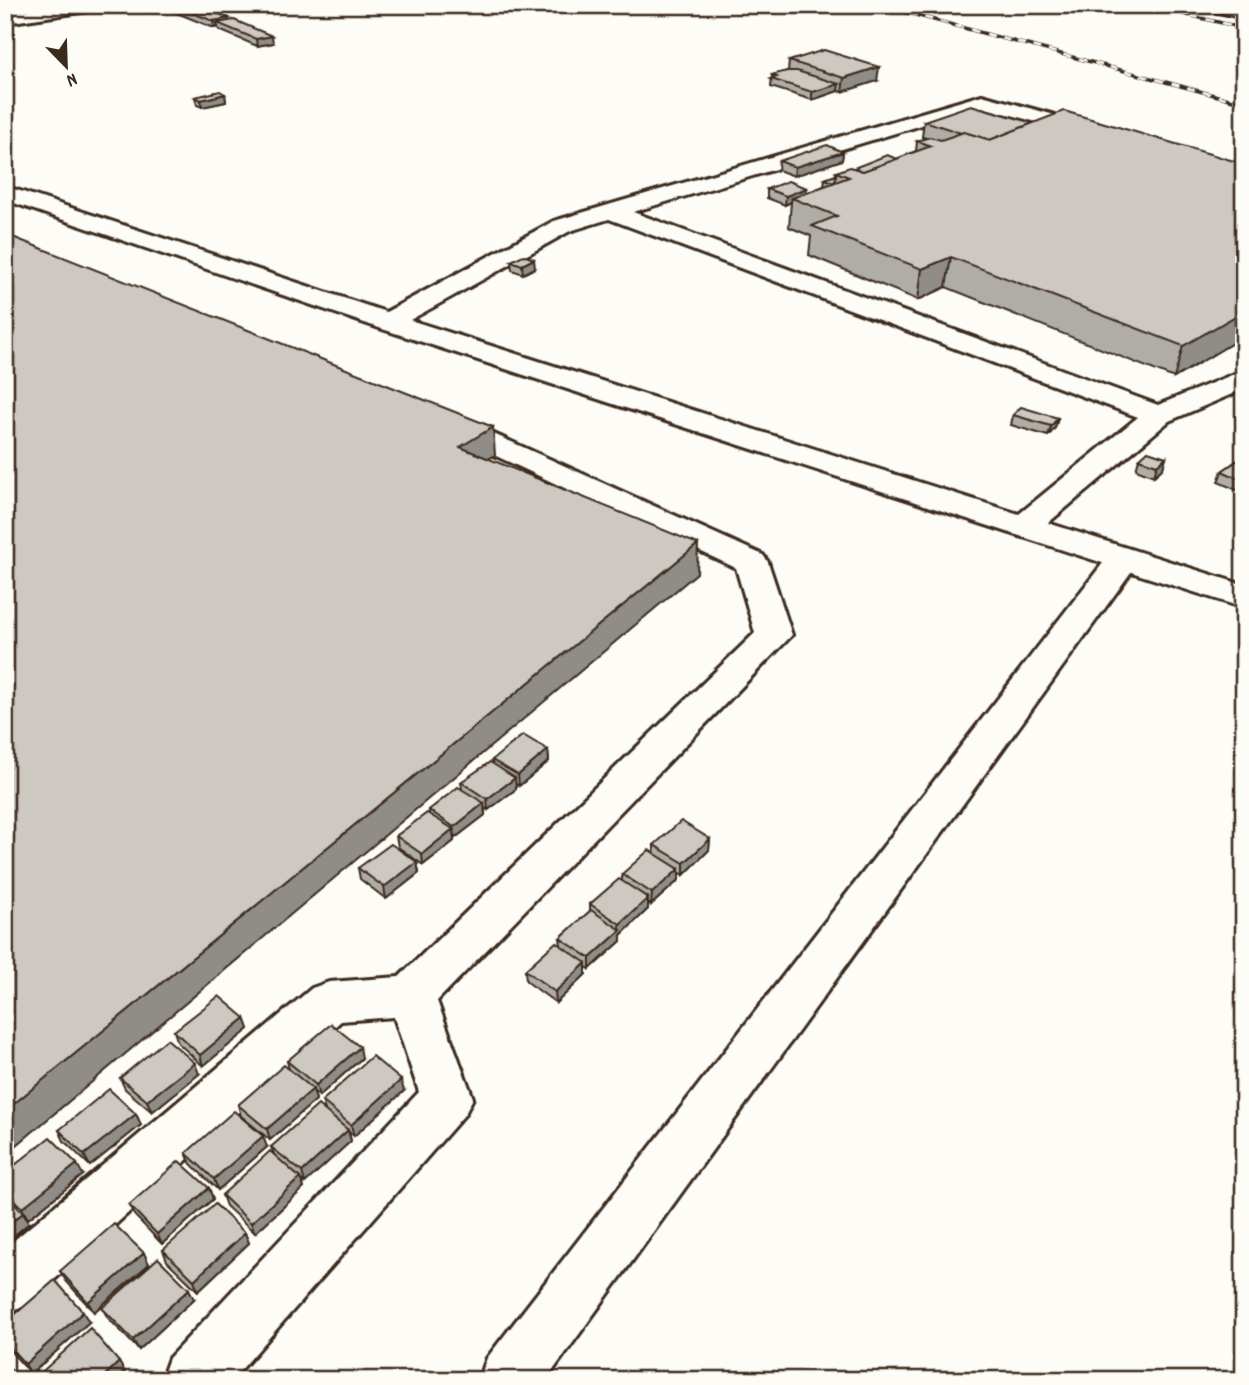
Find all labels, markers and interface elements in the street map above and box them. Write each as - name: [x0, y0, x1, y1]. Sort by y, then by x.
- north arrow: [32, 32, 102, 102]
- text: N: [62, 64, 81, 93]

